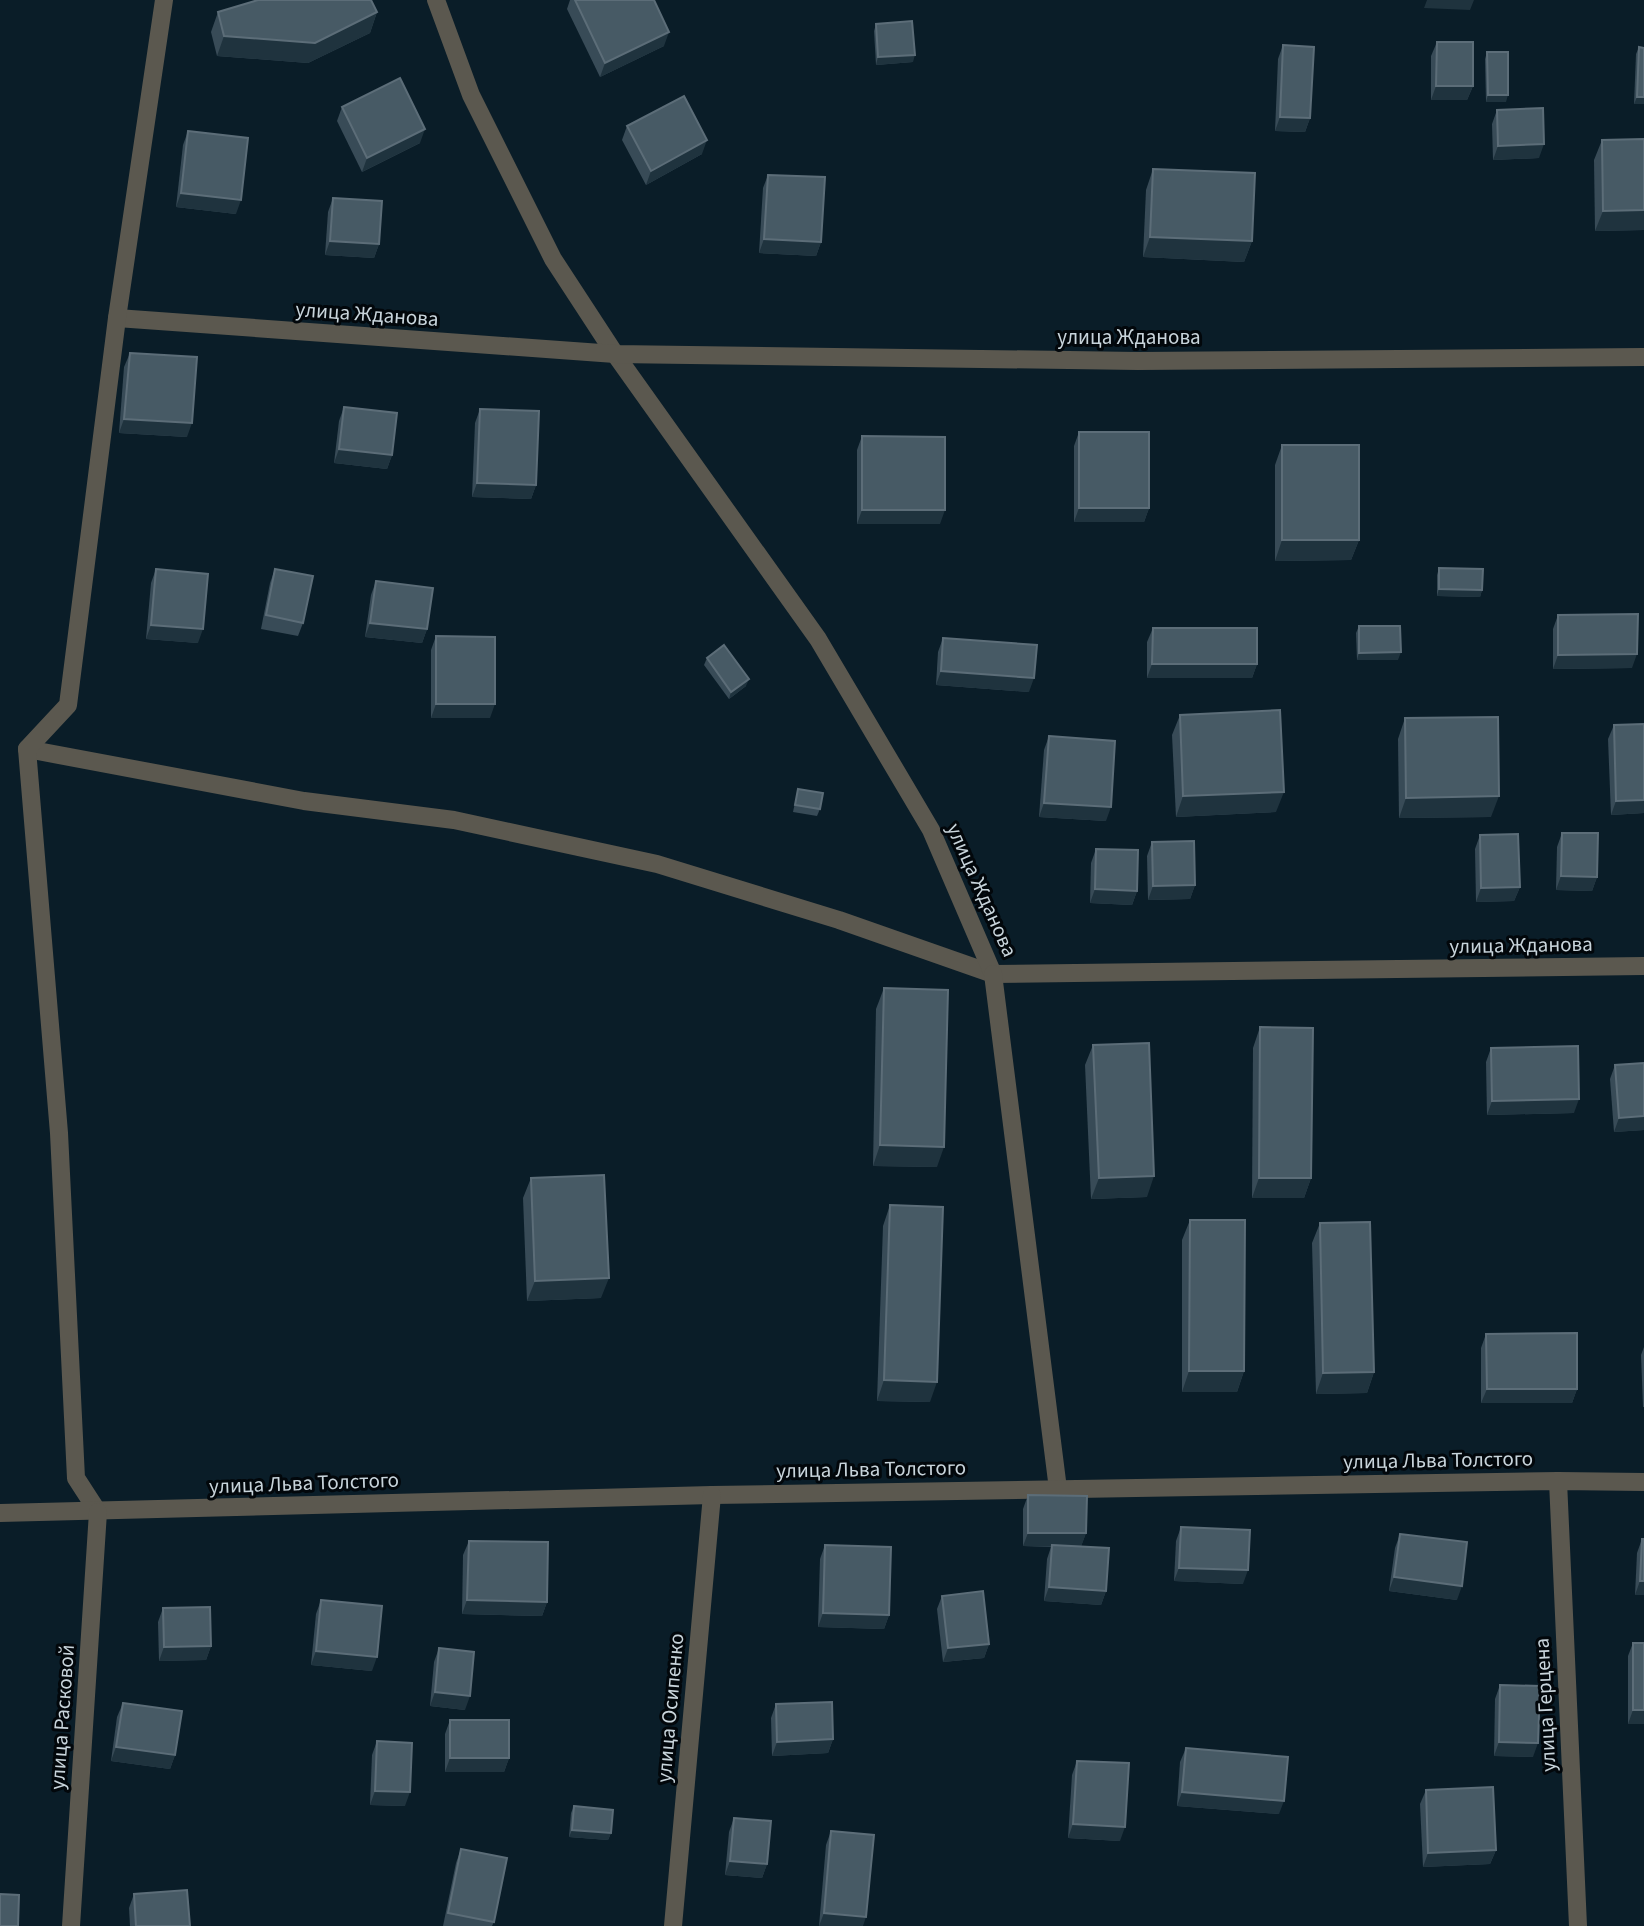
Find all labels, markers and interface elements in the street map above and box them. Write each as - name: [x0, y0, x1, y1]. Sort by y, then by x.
- street label: улица Жданова: [294, 294, 440, 334]
- street label: улица Жданова: [1057, 322, 1201, 352]
- street label: улица Жданова: [939, 818, 1025, 962]
- street label: улица Жданова: [1449, 929, 1593, 961]
- street label: улица Льва Толстого: [1343, 1443, 1533, 1477]
- street label: улица Льва Толстого: [776, 1452, 966, 1486]
- street label: улица Льва Толстого: [209, 1465, 399, 1501]
- street label: улица Осипенко: [649, 1632, 691, 1784]
- street label: улица Герцена: [1527, 1637, 1563, 1773]
- street label: улица Расковой: [42, 1643, 82, 1791]

